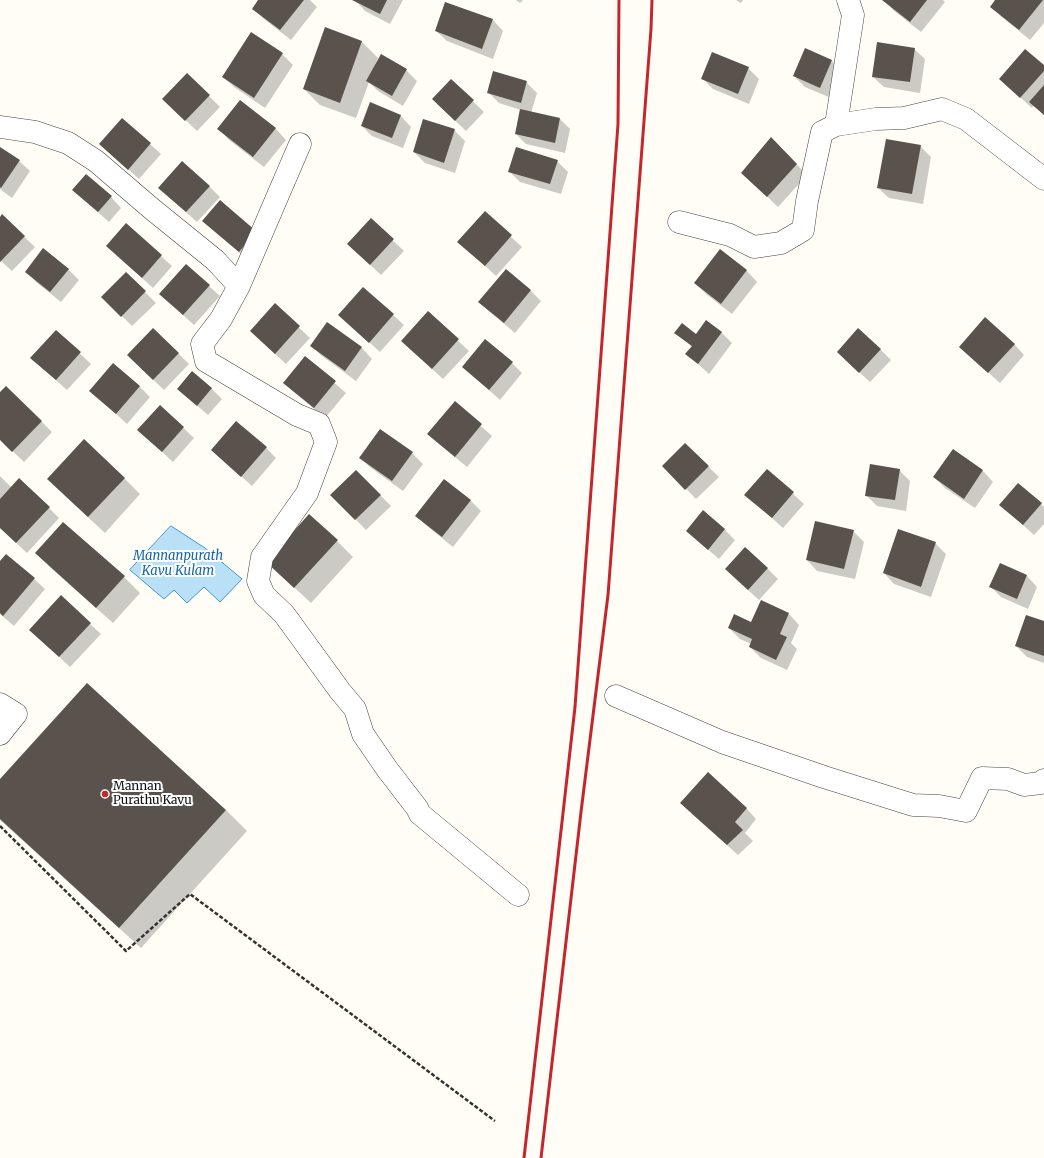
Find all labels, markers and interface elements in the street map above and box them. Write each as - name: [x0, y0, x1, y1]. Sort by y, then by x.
- water label: Mannanpurath Kavu Kulam: [133, 548, 223, 579]
- place label: Mannan Purathu Kavu: [113, 780, 192, 808]
- marker: Mannan Purathu Kavu: [100, 789, 110, 799]

